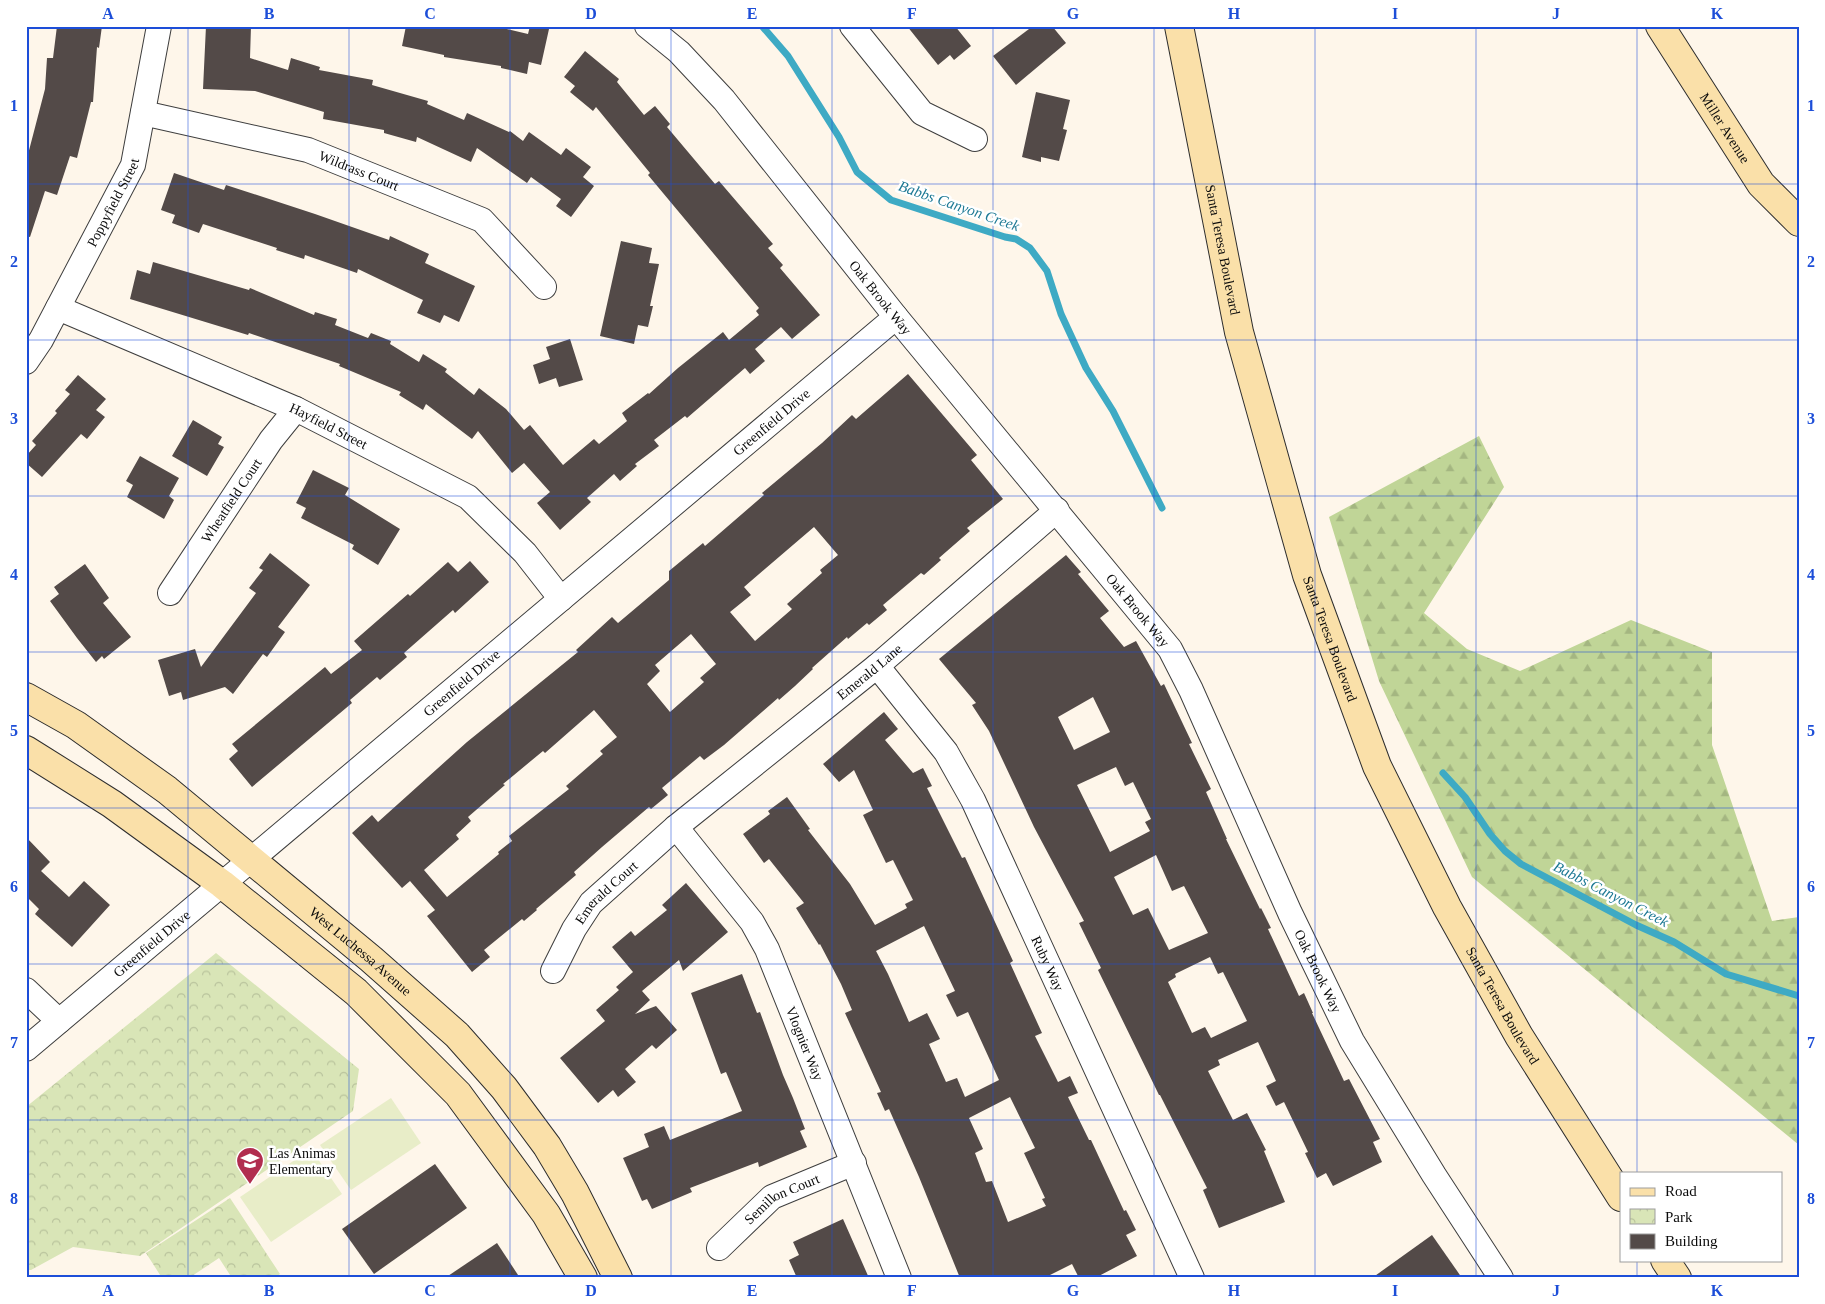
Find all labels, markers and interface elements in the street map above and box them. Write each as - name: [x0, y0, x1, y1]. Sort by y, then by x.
- text: A: [102, 5, 114, 22]
- text: B: [264, 5, 275, 22]
- text: C: [424, 5, 436, 22]
- text: D: [585, 5, 597, 22]
- text: E: [747, 5, 757, 22]
- text: F: [907, 5, 917, 22]
- text: G: [1067, 5, 1080, 22]
- text: H: [1228, 5, 1241, 22]
- text: I: [1392, 5, 1398, 22]
- text: J: [1552, 5, 1560, 22]
- text: K: [1711, 5, 1724, 22]
- street label: Miller Avenue: [1697, 90, 1753, 166]
- text: 1: [10, 97, 18, 114]
- text: 1: [1807, 97, 1815, 114]
- street label: Wildrass Court: [317, 148, 401, 194]
- street label: Poppyfield Street: [84, 157, 142, 249]
- water label: Babbs Canyon Creek: [896, 178, 1022, 234]
- street label: Santa Teresa Boulevard: [1202, 183, 1242, 316]
- text: 2: [10, 253, 18, 270]
- text: 2: [1807, 253, 1815, 270]
- street label: Oak Brook Way: [846, 258, 914, 338]
- street label: Greenfield Drive: [730, 386, 813, 459]
- street label: Hayfield Street: [287, 400, 370, 452]
- text: 3: [10, 410, 18, 427]
- text: 3: [1807, 410, 1815, 427]
- street label: Wheatfield Court: [198, 456, 265, 546]
- text: 4: [10, 566, 18, 583]
- text: 4: [1807, 566, 1815, 583]
- street label: Oak Brook Way: [1103, 571, 1172, 650]
- street label: Santa Teresa Boulevard: [1300, 574, 1360, 704]
- street label: Emerald Lane: [834, 641, 905, 703]
- street label: Greenfield Drive: [420, 647, 503, 719]
- text: 5: [10, 722, 18, 739]
- text: 5: [1807, 722, 1815, 739]
- street label: Emerald Court: [572, 858, 641, 927]
- water label: Babbs Canyon Creek: [1551, 858, 1671, 930]
- text: 6: [10, 878, 18, 895]
- text: 6: [1807, 878, 1815, 895]
- street label: West Luchessa Avenue: [306, 904, 414, 999]
- street label: Greenfield Drive: [111, 907, 193, 980]
- street label: Oak Brook Way: [1291, 927, 1344, 1015]
- street label: Ruby Way: [1028, 934, 1066, 993]
- street label: Santa Teresa Boulevard: [1463, 944, 1542, 1067]
- street label: Vlognier Way: [783, 1004, 826, 1082]
- text: 7: [10, 1034, 18, 1051]
- text: 7: [1807, 1034, 1815, 1051]
- school or university icon: Las Animas Elementary: [235, 1146, 265, 1185]
- place label: Las Animas Elementary: [269, 1146, 336, 1177]
- street label: Semillon Court: [742, 1171, 822, 1227]
- legend: [1620, 1172, 1782, 1262]
- text: Road: [1665, 1183, 1697, 1199]
- text: 8: [10, 1190, 18, 1207]
- text: 8: [1807, 1190, 1815, 1207]
- text: Park: [1665, 1209, 1693, 1225]
- text: Building: [1665, 1233, 1718, 1249]
- text: A: [102, 1282, 114, 1299]
- text: B: [264, 1282, 275, 1299]
- text: C: [424, 1282, 436, 1299]
- text: D: [585, 1282, 597, 1299]
- text: E: [747, 1282, 757, 1299]
- text: F: [907, 1282, 917, 1299]
- text: G: [1067, 1282, 1080, 1299]
- text: H: [1228, 1282, 1241, 1299]
- text: I: [1392, 1282, 1398, 1299]
- text: J: [1552, 1282, 1560, 1299]
- text: K: [1711, 1282, 1724, 1299]

